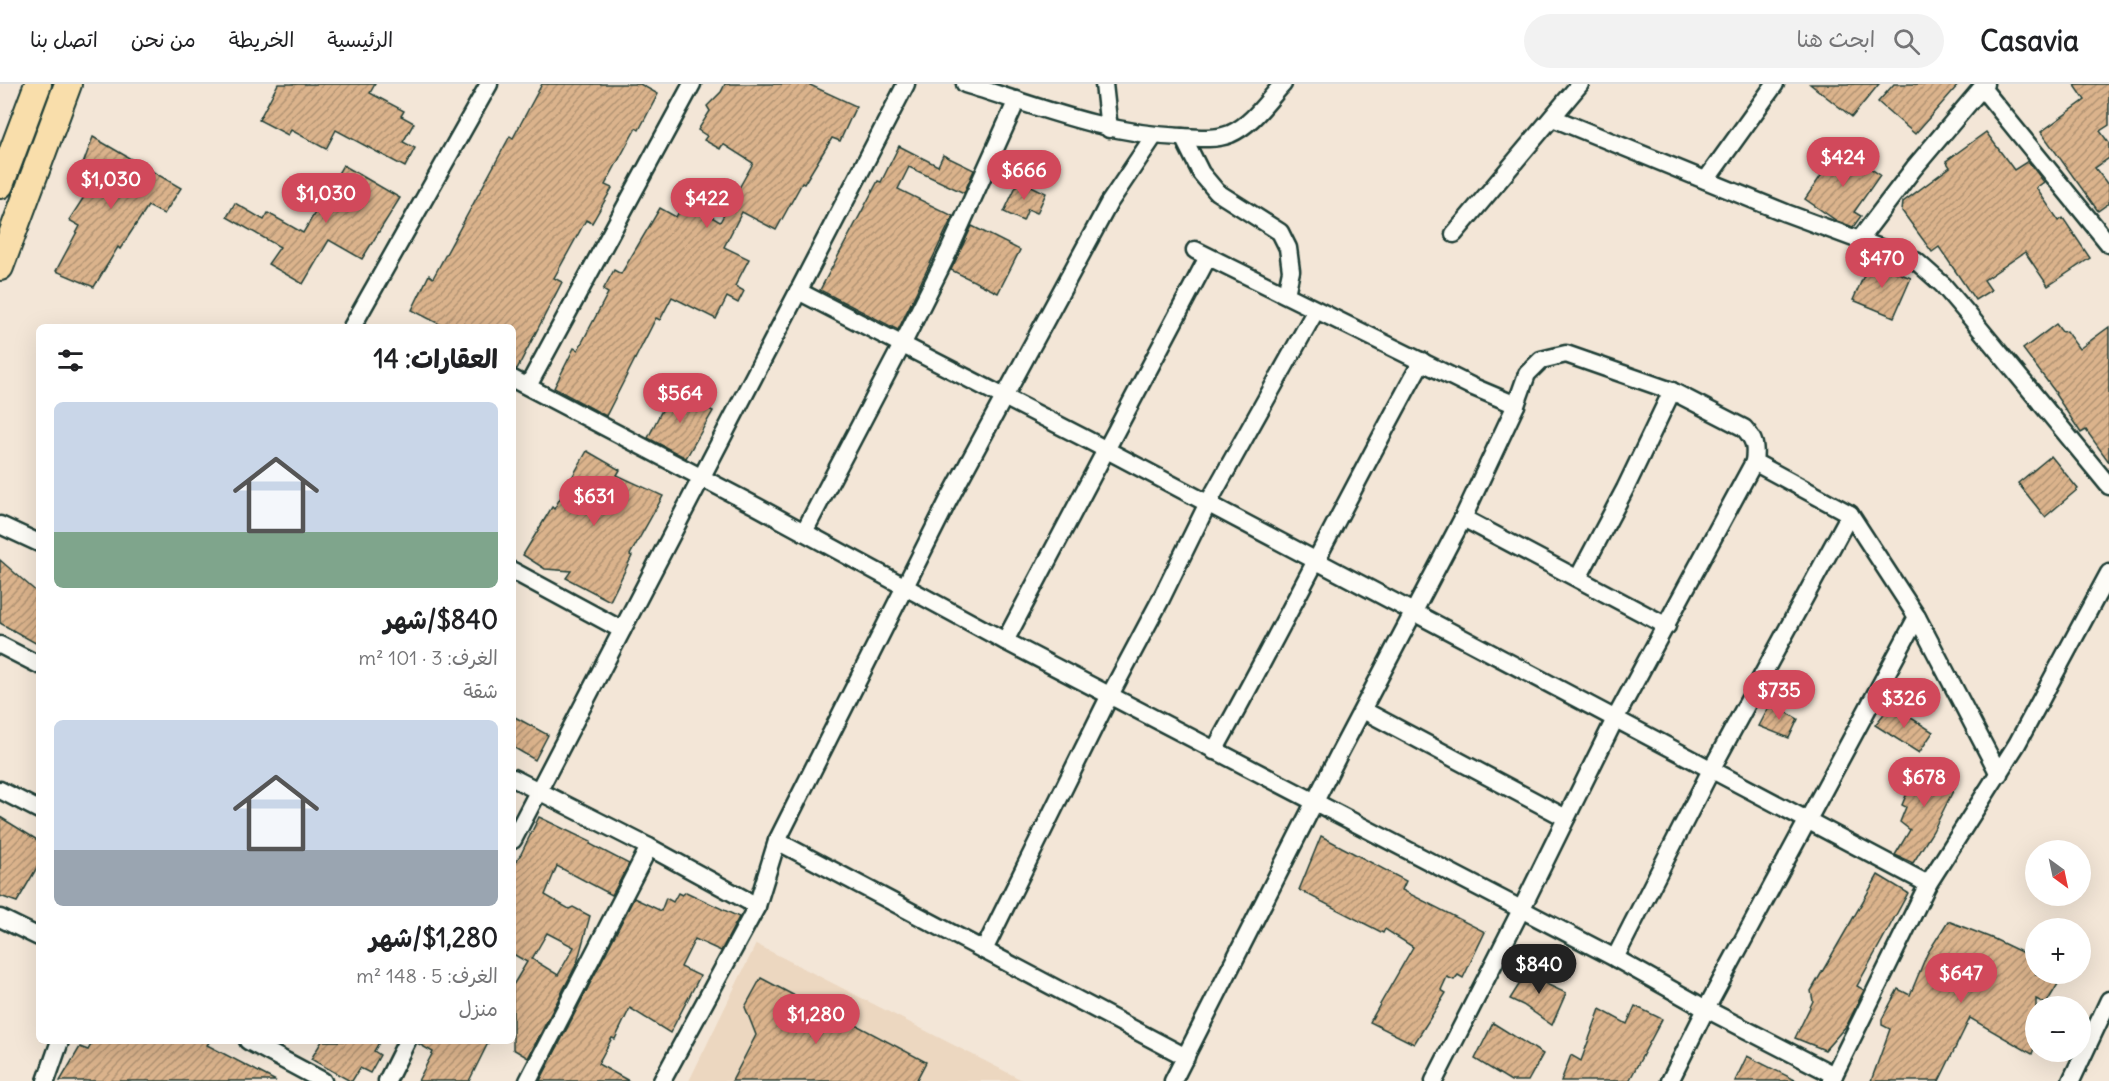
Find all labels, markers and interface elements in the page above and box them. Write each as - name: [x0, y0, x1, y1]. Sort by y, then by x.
- search box: [1524, 14, 1944, 68]
- text: Casavia: [1980, 23, 2079, 59]
- text: ابحث هنا: [1796, 25, 1875, 53]
- icon: search: [1890, 25, 1923, 58]
- text: اتصل بنا: [30, 26, 98, 53]
- text: من نحن: [131, 26, 196, 53]
- text: الخريطة: [229, 26, 294, 53]
- text: الرئيسية: [327, 26, 393, 53]
- pin: $424: [1807, 137, 1879, 188]
- text: $424: [1821, 144, 1865, 169]
- pin: $666: [988, 150, 1060, 201]
- text: $666: [1001, 157, 1047, 182]
- pin: $1,030: [62, 159, 160, 210]
- text: $1,030: [81, 166, 141, 191]
- pin: $1,030: [277, 173, 375, 224]
- pin: $422: [671, 178, 743, 229]
- text: $1,030: [296, 180, 356, 205]
- text: $422: [685, 185, 729, 210]
- pin: $470: [1846, 238, 1918, 289]
- text: $470: [1859, 245, 1905, 270]
- text: العقارات: 14: [373, 342, 498, 375]
- icon: filters: [54, 344, 87, 377]
- pin: $564: [644, 373, 716, 424]
- text: $564: [657, 380, 703, 405]
- icon: home: [222, 441, 330, 549]
- pin: $631: [558, 476, 630, 527]
- text: $631: [573, 483, 615, 508]
- text: $840/شهر: [384, 603, 498, 636]
- text: الغرف: 3 · 101 m²: [358, 645, 498, 670]
- pin: $735: [1743, 670, 1815, 721]
- text: $735: [1757, 677, 1801, 702]
- text: شقة: [463, 678, 498, 703]
- pin: $326: [1868, 678, 1940, 729]
- text: $326: [1882, 685, 1926, 710]
- pin: $678: [1888, 757, 1960, 808]
- icon: home: [222, 759, 330, 867]
- text: $678: [1902, 764, 1946, 789]
- north arrow: [2025, 840, 2091, 906]
- map controls: [2025, 840, 2091, 1062]
- button: +: [2025, 918, 2091, 984]
- text: $1,280/شهر: [369, 921, 498, 954]
- pin: $840: [1503, 944, 1575, 995]
- text: $840: [1515, 951, 1563, 976]
- pin: $647: [1925, 953, 1997, 1004]
- text: $647: [1939, 960, 1983, 985]
- text: الغرف: 5 · 148 m²: [356, 963, 498, 988]
- pin: $1,280: [767, 994, 865, 1045]
- text: منزل: [459, 996, 498, 1021]
- button: −: [2025, 996, 2091, 1062]
- text: $1,280: [787, 1001, 845, 1026]

